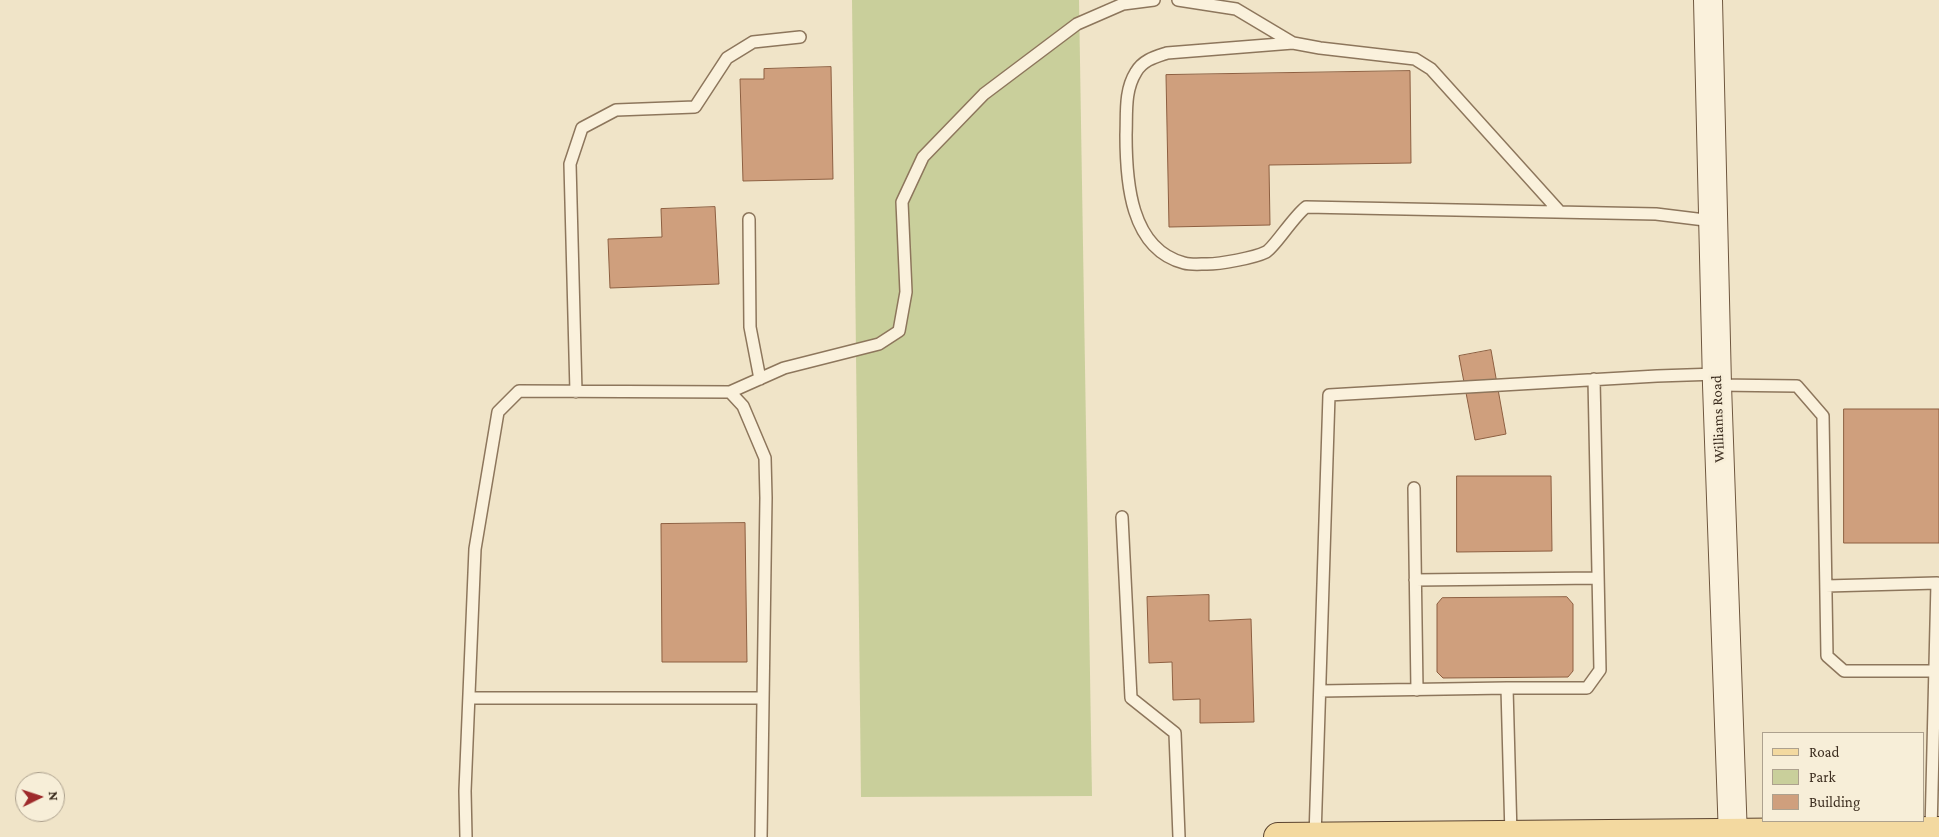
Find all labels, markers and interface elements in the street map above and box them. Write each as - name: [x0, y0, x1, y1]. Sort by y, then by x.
- street label: Williams Road: [1707, 375, 1729, 463]
- legend: [1762, 732, 1924, 822]
- text: Road: [1809, 744, 1839, 760]
- text: Park: [1809, 769, 1836, 785]
- north arrow: [15, 772, 65, 822]
- text: N: [46, 791, 62, 801]
- text: Building: [1809, 794, 1860, 810]

